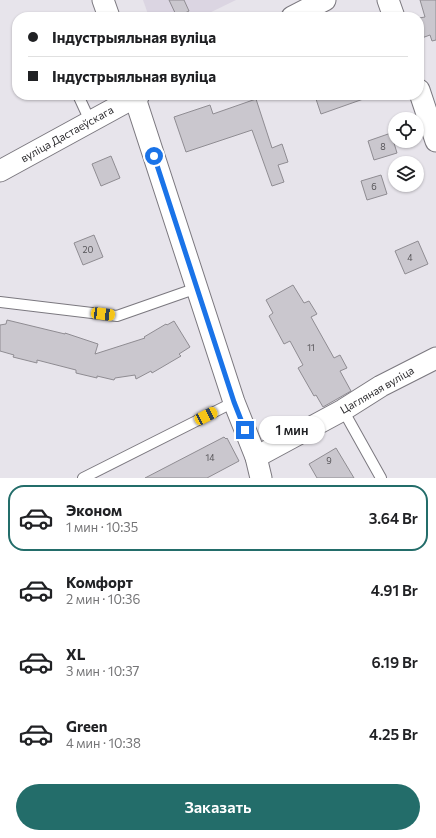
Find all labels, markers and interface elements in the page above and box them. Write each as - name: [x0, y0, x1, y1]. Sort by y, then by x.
- text: Індустрыяльная вуліца: [52, 28, 216, 46]
- text: Індустрыяльная вуліца: [52, 67, 216, 85]
- street label: вуліца Дастаеўскага: [18, 103, 115, 164]
- map controls: [388, 112, 424, 192]
- button: locate: [388, 112, 424, 148]
- house number: 8: [380, 141, 386, 152]
- route start: [145, 147, 163, 165]
- button: layers: [388, 156, 424, 192]
- house number: 6: [371, 181, 377, 192]
- house number: 20: [83, 244, 94, 255]
- house number: 4: [407, 252, 413, 263]
- car: [90, 307, 116, 321]
- house number: 11: [307, 342, 315, 353]
- street label: Цагляная вуліца: [338, 363, 416, 416]
- car: [193, 405, 219, 427]
- callout: 1 мин: [259, 416, 325, 444]
- route end: [236, 421, 254, 439]
- text: 1 мин: [276, 422, 308, 438]
- house number: 14: [205, 452, 215, 463]
- house number: 9: [326, 455, 332, 466]
- icon: car: [18, 500, 54, 536]
- text: Эконом: [66, 501, 122, 519]
- text: 3.64 Br: [369, 509, 418, 527]
- text: 1 мин · 10:35: [66, 519, 138, 535]
- icon: car: [18, 572, 54, 608]
- text: Комфорт: [66, 573, 133, 591]
- text: 4.91 Br: [371, 581, 418, 599]
- text: 2 мин · 10:36: [66, 591, 140, 607]
- icon: car: [18, 644, 54, 680]
- text: XL: [66, 645, 85, 663]
- text: 6.19 Br: [372, 653, 418, 671]
- text: 3 мин · 10:37: [66, 663, 139, 679]
- icon: car: [18, 716, 54, 752]
- text: Green: [66, 717, 107, 735]
- text: 4.25 Br: [369, 725, 418, 743]
- text: 4 мин · 10:38: [66, 735, 141, 751]
- button: Заказать: [16, 784, 420, 830]

